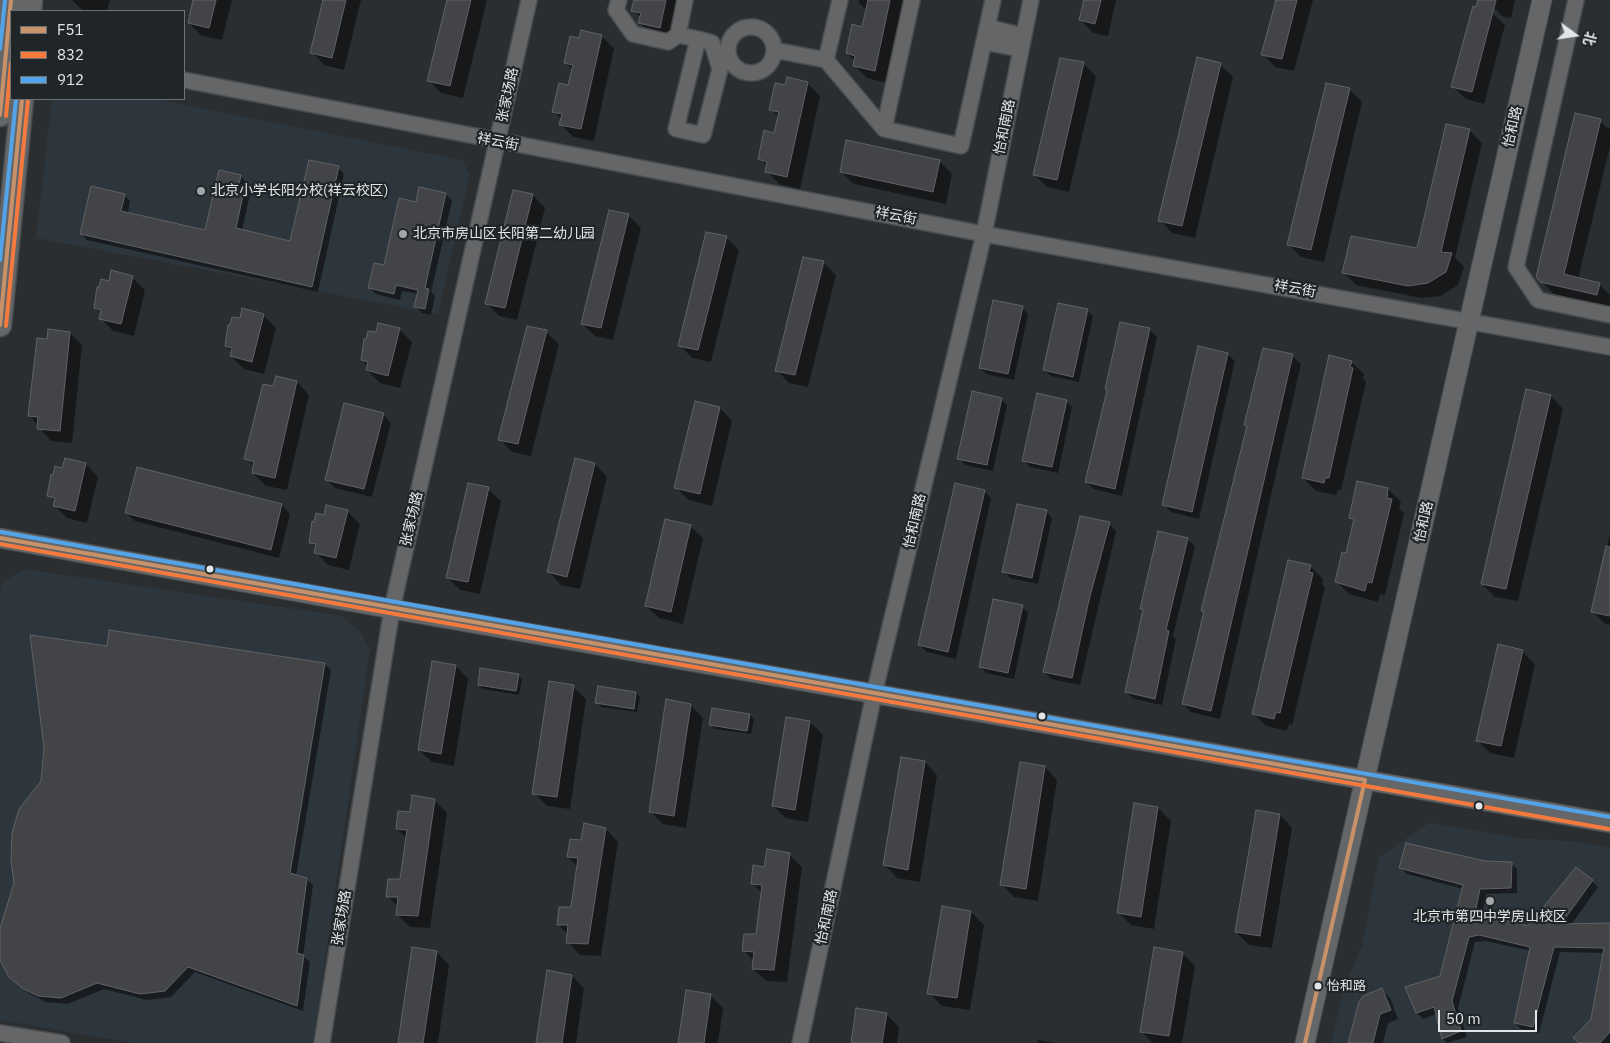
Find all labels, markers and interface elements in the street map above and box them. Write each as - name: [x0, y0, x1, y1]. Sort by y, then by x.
- legend: [10, 10, 185, 100]
- north arrow: [1550, 10, 1600, 60]
- text: F51: [57, 20, 83, 39]
- text: 北: [1579, 30, 1600, 48]
- text: 832: [57, 45, 84, 64]
- street label: 张家场路: [494, 66, 522, 124]
- text: 912: [57, 70, 84, 89]
- street label: 怡和南路: [991, 98, 1019, 156]
- street label: 怡和路: [1500, 105, 1526, 149]
- street label: 祥云街: [476, 130, 520, 154]
- place label: 北京小学长阳分校(祥云校区): [211, 183, 388, 199]
- marker: 北京小学长阳分校(祥云校区): [195, 185, 207, 197]
- street label: 祥云街: [874, 204, 918, 228]
- place label: 北京市房山区长阳第二幼儿园: [413, 226, 595, 242]
- marker: 北京市房山区长阳第二幼儿园: [397, 228, 409, 240]
- street label: 祥云街: [1273, 277, 1317, 301]
- street label: 张家场路: [398, 490, 426, 548]
- street label: 怡和南路: [901, 492, 929, 550]
- street label: 怡和路: [1411, 500, 1437, 544]
- unlabelled marker: [205, 564, 215, 574]
- unlabelled marker: [1037, 711, 1047, 721]
- unlabelled marker: [1474, 801, 1484, 811]
- street label: 怡和南路: [813, 888, 841, 946]
- street label: 张家场路: [329, 889, 355, 947]
- marker: 北京市第四中学房山校区: [1484, 895, 1496, 907]
- place label: 北京市第四中学房山校区: [1413, 909, 1567, 925]
- place label: 怡和路: [1327, 978, 1366, 994]
- marker: 怡和路: [1313, 981, 1323, 991]
- scale bar: [1440, 1000, 1539, 1032]
- text: 50 m: [1446, 1009, 1481, 1028]

